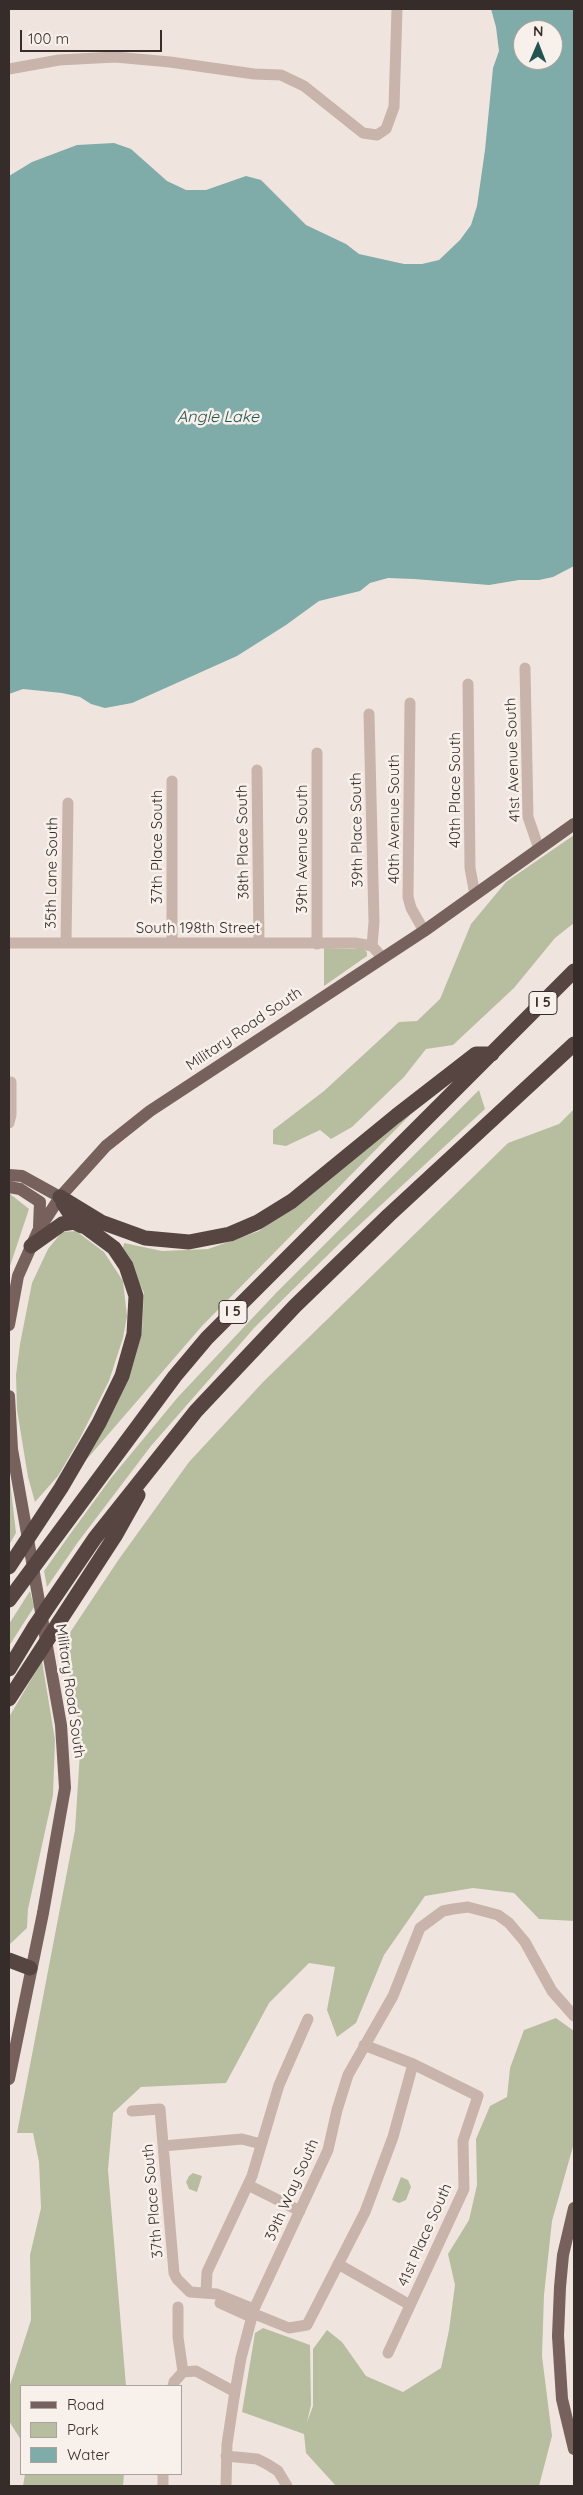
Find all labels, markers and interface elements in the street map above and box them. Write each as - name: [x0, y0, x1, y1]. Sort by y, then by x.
- scale bar: [22, 20, 165, 52]
- north arrow: [513, 20, 563, 70]
- text: N: [533, 22, 544, 40]
- text: 100 m: [28, 29, 69, 48]
- water label: Angle Lake: [177, 407, 259, 427]
- street label: 41st Avenue South: [502, 697, 524, 823]
- street label: 40th Place South: [446, 732, 464, 848]
- street label: 40th Avenue South: [385, 754, 403, 884]
- street label: 39th Place South: [347, 772, 367, 888]
- street label: 38th Place South: [233, 784, 253, 900]
- street label: 39th Avenue South: [293, 785, 311, 913]
- street label: 37th Place South: [148, 790, 166, 904]
- street label: 35th Lane South: [42, 817, 62, 929]
- street label: South 198th Street: [136, 919, 260, 937]
- street label: Military Road South: [183, 984, 305, 1074]
- road number: I 5: [529, 991, 557, 1014]
- road number: I 5: [219, 1300, 247, 1324]
- street label: Military Road South: [52, 1623, 88, 1759]
- street label: 39th Way South: [261, 2136, 323, 2244]
- street label: 37th Place South: [139, 2143, 167, 2259]
- street label: 41st Place South: [394, 2181, 456, 2289]
- legend: [20, 2385, 182, 2475]
- text: Road: [67, 2395, 104, 2414]
- text: Park: [67, 2420, 99, 2439]
- text: Water: [67, 2445, 110, 2464]

